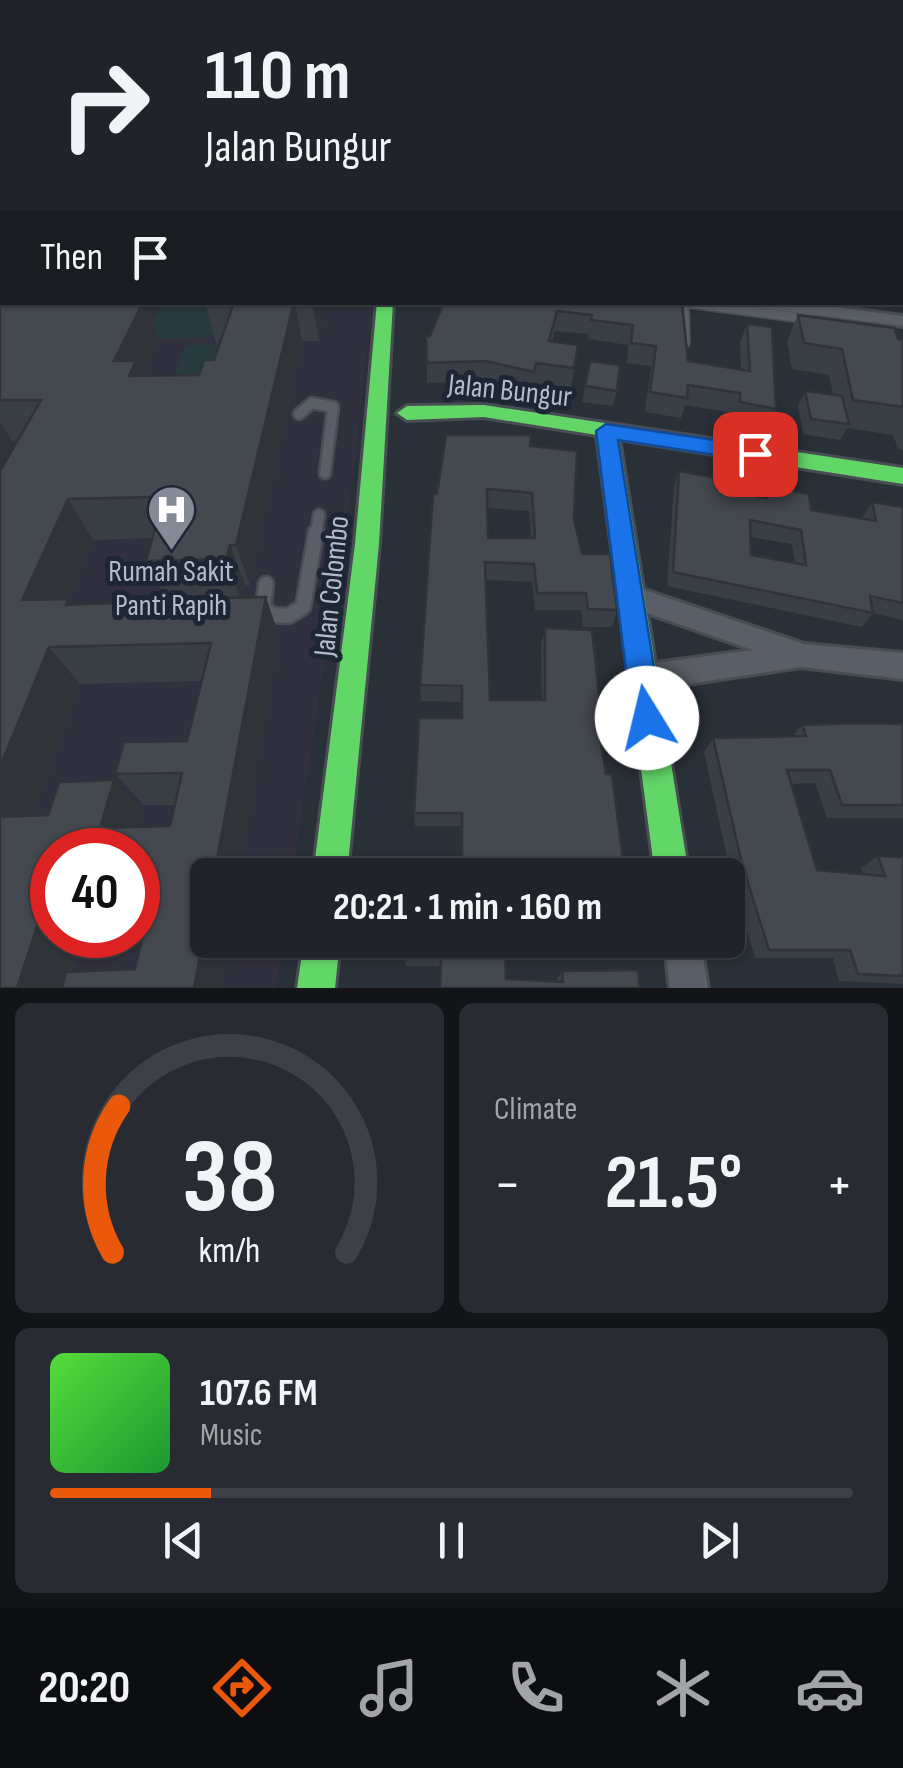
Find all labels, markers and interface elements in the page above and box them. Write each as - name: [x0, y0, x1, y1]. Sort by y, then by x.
- text: 110 m: [205, 35, 351, 119]
- icon: right: [40, 40, 170, 170]
- text: Jalan Bungur: [205, 120, 391, 175]
- icon: arrive: [123, 230, 178, 285]
- text: Then: [40, 235, 103, 280]
- street label: Jalan Bungur: [445, 366, 574, 415]
- pin: [713, 412, 798, 497]
- icon: arrive: [728, 427, 783, 482]
- hospital icon: Rumah Sakit Panti Rapih: [145, 484, 197, 552]
- street label: Jalan Colombo: [307, 514, 357, 659]
- place label: Rumah Sakit Panti Rapih: [108, 554, 234, 624]
- position arrow: [595, 666, 699, 770]
- speed limit sign: 40: [30, 828, 160, 958]
- text: 20:21 · 1 min · 160 m: [333, 885, 602, 930]
- text: Climate: [494, 1090, 577, 1129]
- text: 38: [182, 1116, 277, 1241]
- text: 21.5°: [605, 1139, 742, 1230]
- text: −: [494, 1152, 521, 1219]
- text: +: [826, 1152, 853, 1219]
- text: km/h: [199, 1230, 260, 1273]
- text: 107.6 FM: [200, 1371, 318, 1416]
- text: Music: [200, 1416, 263, 1455]
- icon: previous: [156, 1513, 211, 1568]
- icon: pause: [424, 1513, 479, 1568]
- icon: next: [692, 1513, 747, 1568]
- icon: directions: [207, 1653, 277, 1723]
- icon: music: [354, 1653, 424, 1723]
- icon: phone: [501, 1653, 571, 1723]
- icon: climate: [648, 1653, 718, 1723]
- icon: car: [795, 1653, 865, 1723]
- text: 20:20: [38, 1661, 130, 1716]

